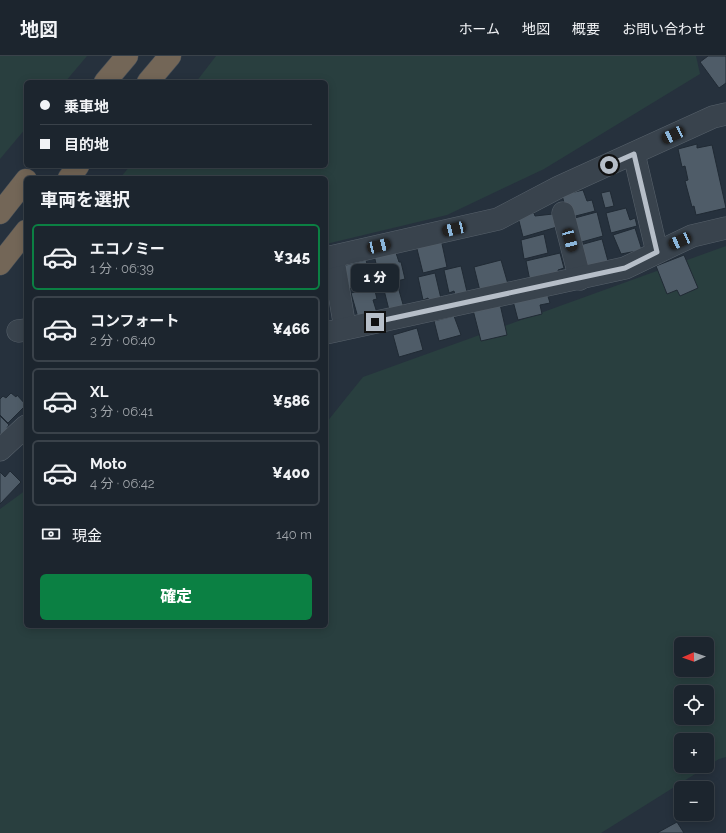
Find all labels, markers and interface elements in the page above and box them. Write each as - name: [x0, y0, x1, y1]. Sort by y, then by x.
- text: 地図: [20, 18, 58, 40]
- text: ホーム: [458, 21, 500, 37]
- text: 地図: [522, 21, 550, 37]
- text: 概要: [572, 21, 600, 37]
- text: お問い合わせ: [622, 21, 706, 37]
- text: 乗車地: [64, 98, 109, 116]
- car: [660, 124, 686, 146]
- text: 目的地: [64, 136, 109, 154]
- route start: [600, 156, 618, 174]
- text: 車両を選択: [40, 189, 130, 210]
- car: [441, 220, 467, 238]
- car: [561, 227, 579, 253]
- car: [667, 231, 693, 251]
- car: [366, 237, 392, 255]
- icon: car: [42, 239, 78, 275]
- text: エコノミー: [90, 240, 165, 258]
- text: ¥345: [274, 248, 310, 266]
- text: 1 分 · 06:39: [90, 261, 154, 276]
- callout: 1 分: [351, 264, 399, 292]
- text: 1 分: [364, 270, 386, 285]
- icon: car: [42, 311, 78, 347]
- text: コンフォート: [90, 312, 180, 330]
- route end: [366, 313, 384, 331]
- text: ¥466: [272, 320, 310, 338]
- text: 2 分 · 06:40: [90, 333, 155, 348]
- icon: car: [42, 383, 78, 419]
- text: XL: [90, 383, 108, 401]
- text: ¥586: [273, 392, 310, 410]
- text: 3 分 · 06:41: [90, 404, 153, 419]
- icon: car: [42, 455, 78, 491]
- text: Moto: [90, 455, 127, 473]
- text: ¥400: [272, 464, 310, 482]
- text: 4 分 · 06:42: [90, 476, 155, 491]
- icon: cash: [40, 523, 62, 545]
- text: 現金: [72, 527, 102, 545]
- text: 140 m: [276, 527, 312, 542]
- button: 確定: [40, 574, 312, 620]
- north arrow: [674, 637, 714, 677]
- map controls: [674, 637, 714, 821]
- button: locate: [674, 685, 714, 725]
- button: +: [674, 733, 714, 773]
- button: −: [674, 781, 714, 821]

